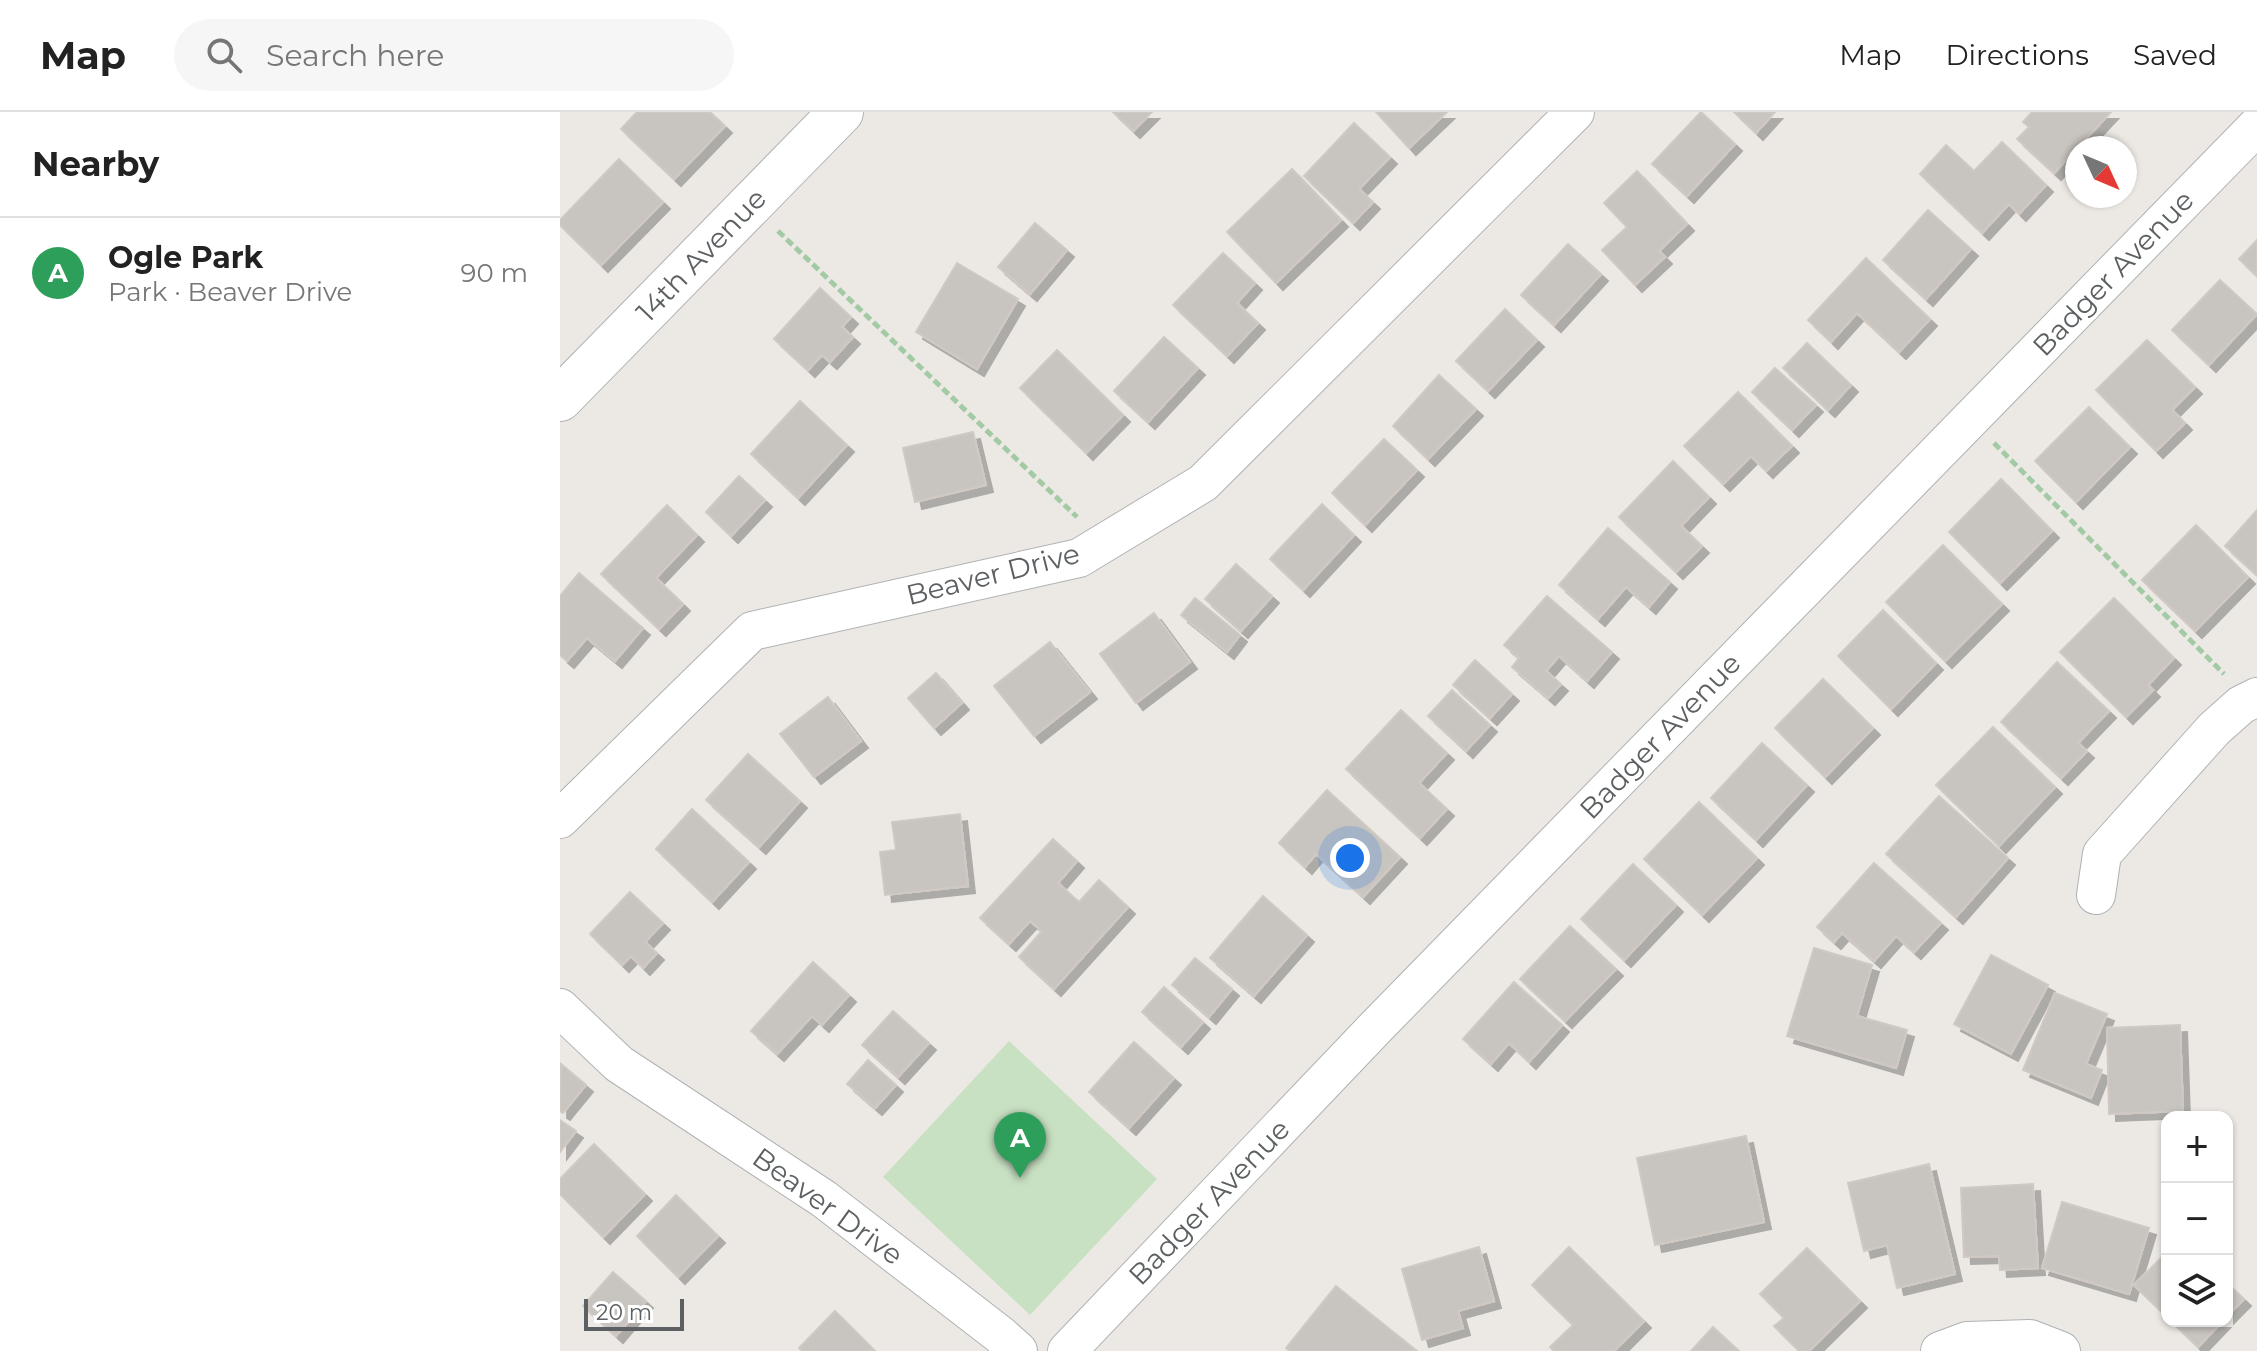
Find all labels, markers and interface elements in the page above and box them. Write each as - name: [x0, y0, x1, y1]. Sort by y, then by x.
- search box: [174, 19, 734, 91]
- text: Map: [40, 32, 126, 79]
- icon: search: [202, 33, 246, 77]
- text: Search here: [266, 37, 444, 74]
- text: Map: [1839, 38, 1901, 72]
- text: Directions: [1945, 38, 2089, 72]
- text: Saved: [2133, 38, 2217, 72]
- north arrow: [2065, 136, 2137, 208]
- text: Nearby: [32, 143, 159, 185]
- street label: 14th Avenue: [629, 181, 773, 329]
- street label: Badger Avenue: [2025, 183, 2201, 363]
- text: Ogle Park: [108, 239, 263, 276]
- text: A: [48, 257, 68, 289]
- text: 90 m: [461, 257, 528, 289]
- text: Park · Beaver Drive: [108, 276, 352, 308]
- street label: Beaver Drive: [903, 536, 1083, 612]
- street label: Badger Avenue: [1572, 646, 1748, 826]
- your location: [1330, 838, 1370, 878]
- map controls: [2161, 1111, 2233, 1327]
- button: +: [2161, 1111, 2233, 1183]
- pin: A: [994, 1112, 1046, 1178]
- street label: Badger Avenue: [1121, 1112, 1297, 1292]
- street label: Beaver Drive: [746, 1140, 910, 1272]
- button: −: [2161, 1183, 2233, 1255]
- button: layers: [2161, 1255, 2233, 1327]
- scale bar: [584, 1295, 684, 1331]
- text: 20 m: [596, 1299, 652, 1326]

